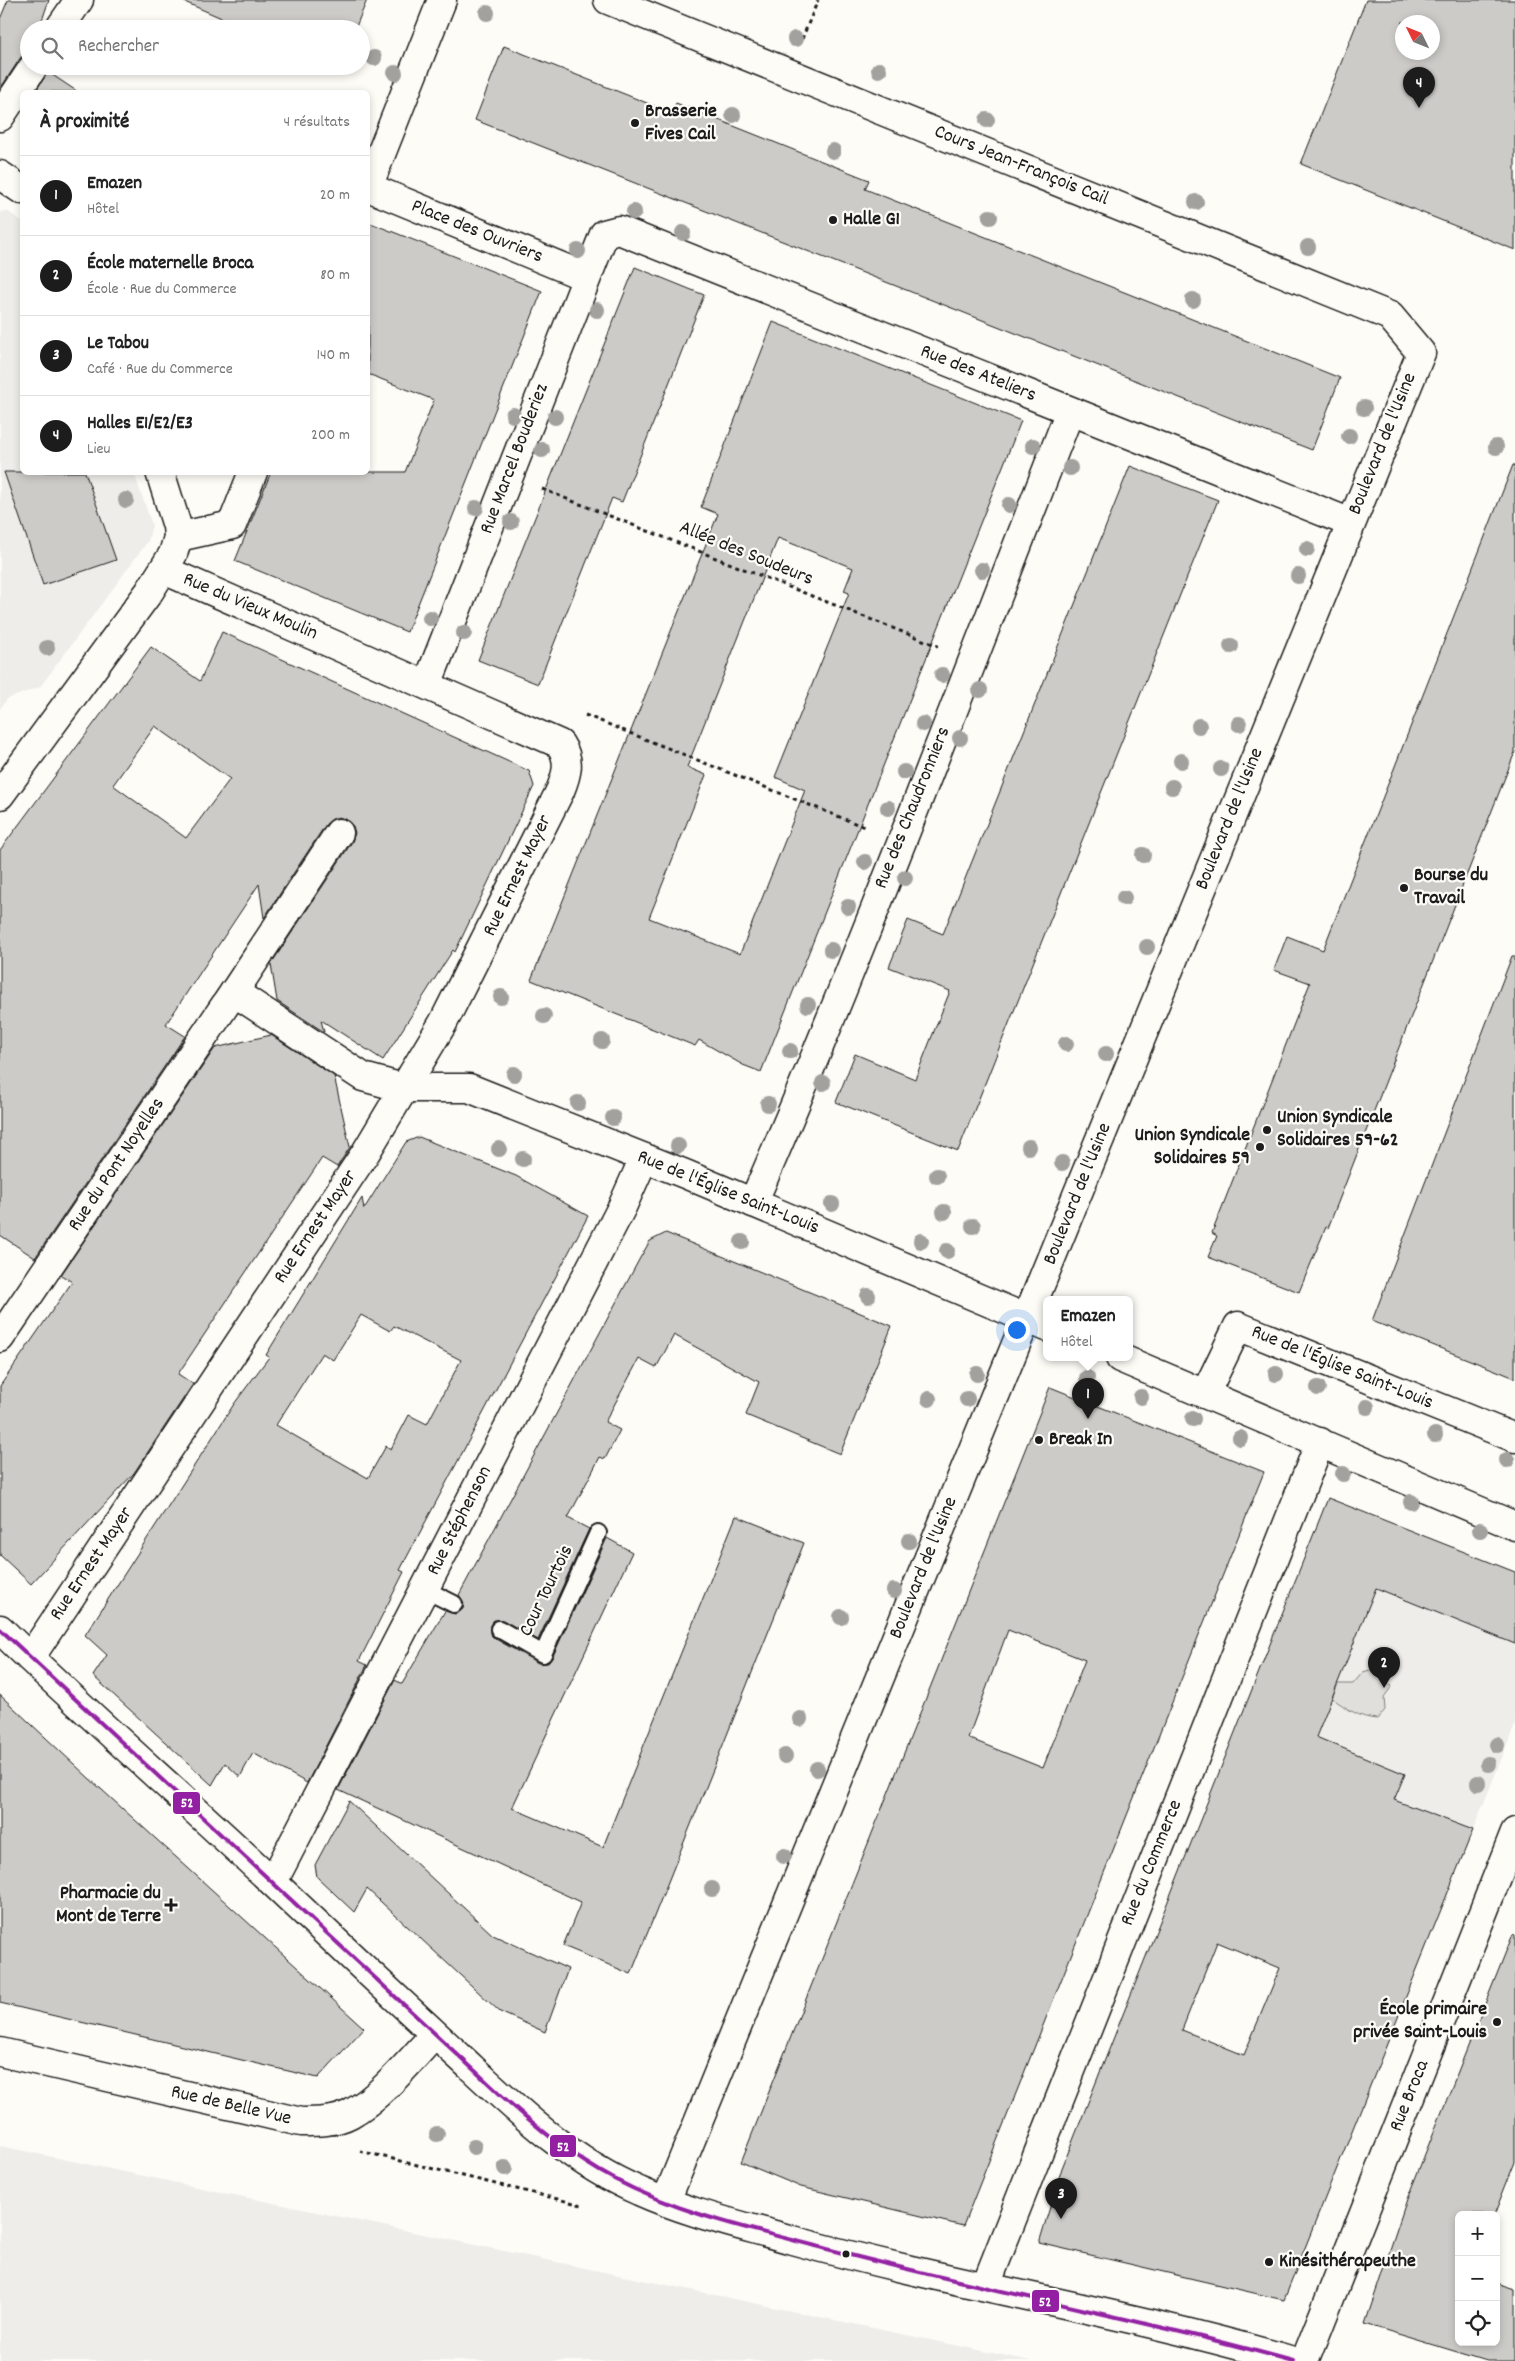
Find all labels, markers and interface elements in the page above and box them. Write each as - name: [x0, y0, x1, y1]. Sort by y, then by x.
- north arrow: [1395, 15, 1440, 60]
- search box: [20, 20, 370, 75]
- icon: search: [38, 34, 66, 62]
- text: Rechercher: [78, 34, 159, 61]
- pin: 4: [1403, 67, 1435, 108]
- place label: Brasserie Fives Cail: [645, 98, 717, 149]
- text: À proximité: [40, 108, 129, 138]
- text: 4 résultats: [283, 111, 350, 134]
- marker: Brasserie Fives Cail: [629, 117, 641, 129]
- street label: Cours Jean-François Cail: [930, 118, 1113, 214]
- text: Emazen: [87, 171, 142, 198]
- text: 1: [54, 184, 58, 207]
- text: 20 m: [320, 184, 350, 207]
- street label: Place des Ouvriers: [407, 193, 547, 271]
- text: Hôtel: [87, 198, 119, 221]
- place label: Halle G1: [843, 206, 900, 234]
- marker: Halle G1: [827, 214, 839, 226]
- text: École maternelle Broca: [87, 251, 253, 278]
- text: 2: [53, 264, 60, 287]
- text: 80 m: [320, 264, 350, 287]
- text: École · Rue du Commerce: [87, 278, 237, 301]
- text: Le Tabou: [87, 331, 149, 358]
- street label: Rue des Ateliers: [916, 338, 1040, 410]
- text: 3: [52, 344, 60, 367]
- text: 140 m: [316, 344, 350, 367]
- text: Café · Rue du Commerce: [87, 358, 233, 381]
- street label: Boulevard de l'Usine: [1342, 369, 1424, 519]
- street label: Rue Marcel Bouderiez: [473, 379, 557, 538]
- text: Halles E1/E2/E3: [87, 411, 193, 438]
- text: 4: [53, 424, 59, 447]
- text: 200 m: [311, 424, 350, 447]
- text: Lieu: [87, 438, 110, 461]
- street label: Allée des Soudeurs: [675, 514, 817, 594]
- street label: Rue du Vieux Moulin: [178, 566, 322, 648]
- street label: Rue des Chaudronniers: [868, 723, 958, 893]
- street label: Boulevard de l'Usine: [1189, 744, 1271, 894]
- street label: Rue Ernest Mayer: [476, 810, 560, 941]
- place label: Bourse du Travail: [1414, 862, 1488, 913]
- marker: Bourse du Travail: [1398, 882, 1410, 894]
- street label: Rue du Pont Noyelles: [62, 1093, 172, 1237]
- place label: Union Syndicale Solidaires 59-62: [1277, 1104, 1399, 1155]
- street label: Boulevard de l'Usine: [1037, 1119, 1119, 1269]
- place label: Union Syndicale Solidaires 59: [1135, 1122, 1250, 1173]
- marker: Union Syndicale Solidaires 59-62: [1261, 1124, 1273, 1136]
- marker: Union Syndicale Solidaires 59: [1254, 1141, 1266, 1153]
- street label: Rue de l'Église Saint-Louis: [633, 1144, 823, 1242]
- street label: Rue Ernest Mayer: [267, 1164, 365, 1290]
- popup: [1043, 1296, 1133, 1361]
- text: Emazen: [1061, 1304, 1115, 1331]
- your location: [1004, 1317, 1030, 1343]
- street label: Rue de l'Église Saint-Louis: [1247, 1319, 1437, 1417]
- text: Hôtel: [1061, 1331, 1093, 1354]
- pin: 1: [1072, 1378, 1104, 1419]
- place label: Break In: [1049, 1426, 1112, 1454]
- marker: Break In: [1033, 1434, 1045, 1446]
- street label: Rue Stéphenson: [420, 1461, 500, 1581]
- street label: Boulevard de l'Usine: [883, 1493, 965, 1643]
- street label: Rue Ernest Mayer: [43, 1501, 141, 1627]
- street label: Cour Tourtois: [513, 1540, 581, 1642]
- pin: 2: [1368, 1647, 1400, 1688]
- line badge: 52: [172, 1791, 201, 1815]
- text: 52: [181, 1794, 193, 1814]
- street label: Rue du Commerce: [1114, 1796, 1190, 1930]
- place label: Pharmacie du Mont de Terre: [56, 1880, 161, 1931]
- marker: Pharmacie du Mont de Terre: [165, 1899, 177, 1911]
- place label: École primaire privée Saint-Louis: [1353, 1996, 1487, 2047]
- marker: École primaire privée Saint-Louis: [1491, 2016, 1503, 2028]
- street label: Rue Broca: [1383, 2055, 1437, 2136]
- street label: Rue de Belle Vue: [168, 2079, 294, 2133]
- line badge: 52: [549, 2134, 577, 2158]
- text: 52: [557, 2138, 569, 2158]
- pin: 3: [1045, 2178, 1077, 2219]
- map controls: [1455, 2211, 1500, 2346]
- button: +: [1455, 2211, 1500, 2256]
- place label: Kinésithérapeuthe: [1279, 2248, 1416, 2276]
- unlabelled marker: [841, 2249, 851, 2259]
- marker: Kinésithérapeuthe: [1263, 2256, 1275, 2268]
- button: −: [1455, 2256, 1500, 2301]
- line badge: 52: [1031, 2289, 1060, 2313]
- text: 52: [1039, 2293, 1051, 2313]
- button: locate: [1455, 2301, 1500, 2346]

